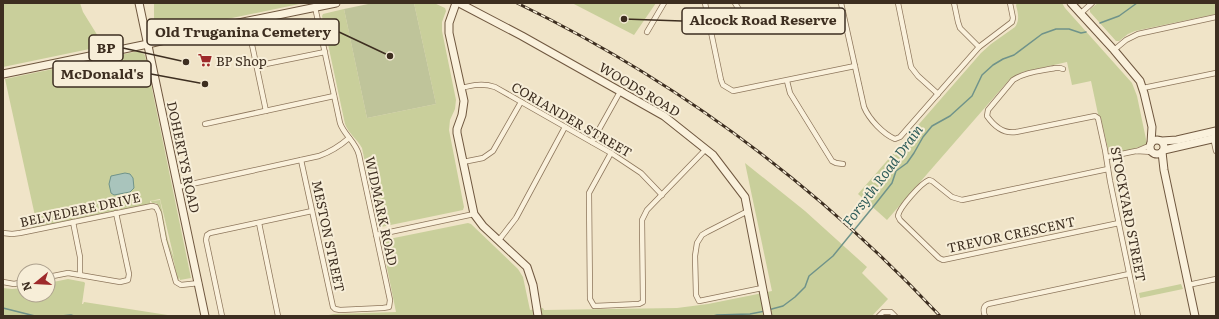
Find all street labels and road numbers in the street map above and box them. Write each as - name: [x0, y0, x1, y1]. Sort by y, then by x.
- street label: WOODS ROAD: [596, 57, 684, 121]
- street label: CORIANDER STREET: [508, 77, 636, 162]
- street label: DOHERTYS ROAD: [163, 99, 205, 215]
- street label: STOCKYARD STREET: [1107, 145, 1151, 284]
- street label: WIDMARK ROAD: [361, 155, 403, 267]
- street label: MESTON STREET: [308, 178, 350, 294]
- street label: BELVEDERE DRIVE: [18, 187, 142, 231]
- street label: TREVOR CRESCENT: [945, 211, 1077, 257]

